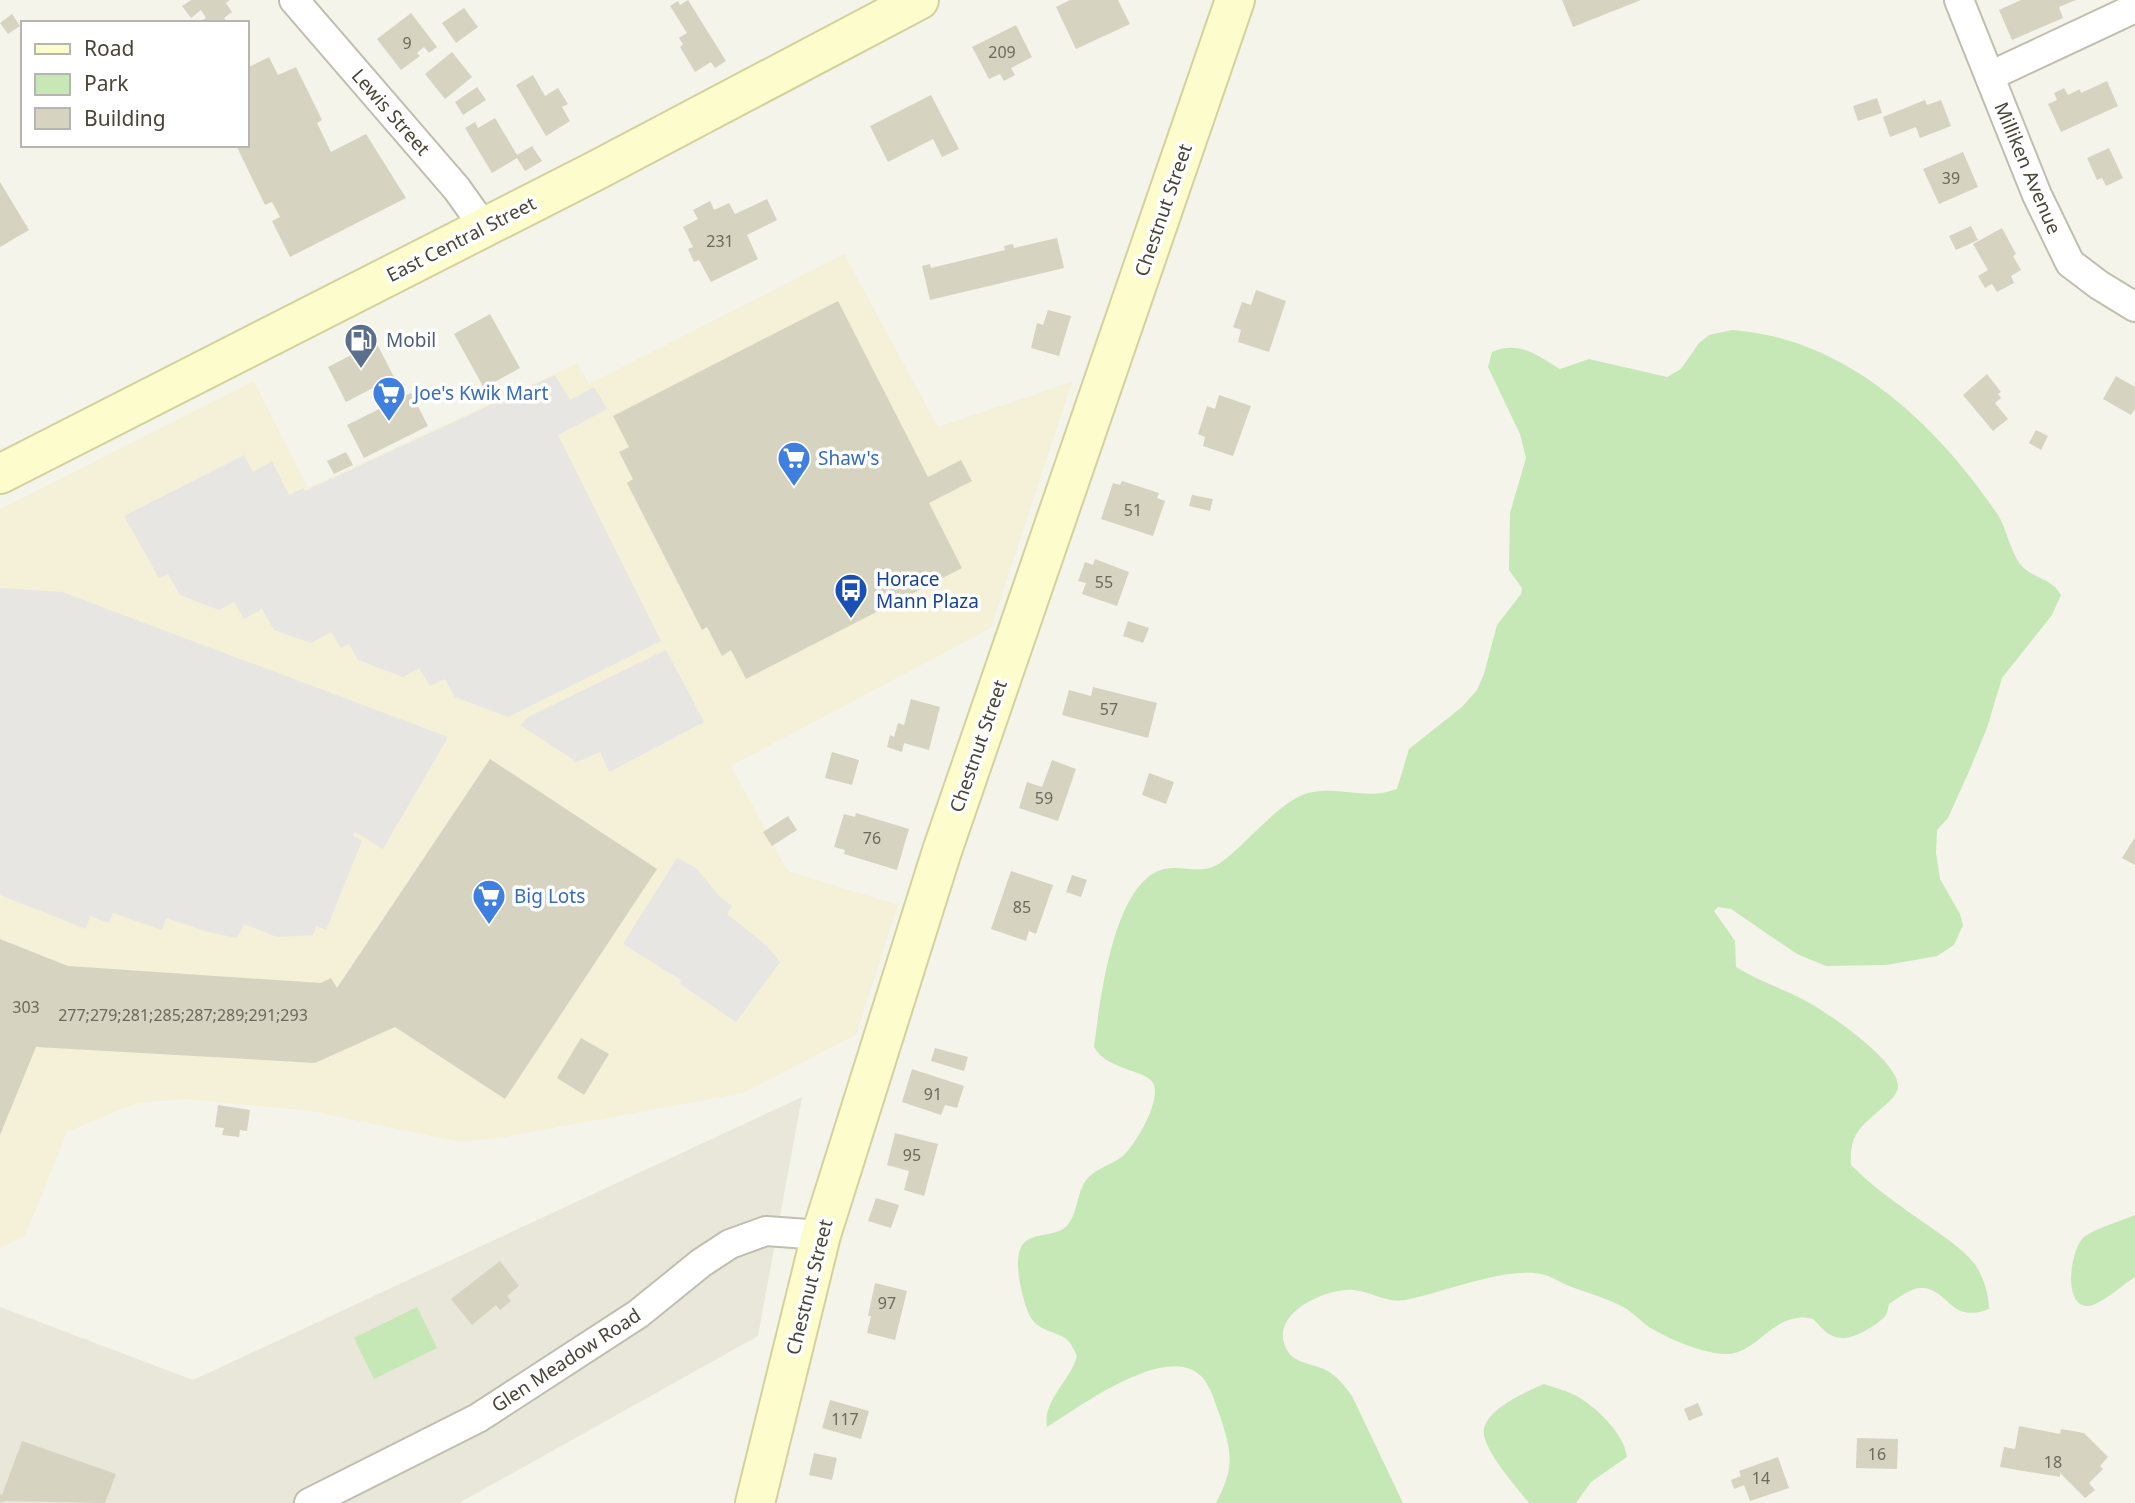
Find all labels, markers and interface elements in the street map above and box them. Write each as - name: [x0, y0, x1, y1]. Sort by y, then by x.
- legend: [21, 21, 248, 147]
- house number: 9: [402, 32, 412, 54]
- text: Road: [84, 34, 134, 62]
- house number: 209: [988, 41, 1016, 63]
- street label: Lewis Street: [346, 63, 436, 161]
- text: Park: [84, 69, 129, 97]
- street label: Milliken Avenue: [1988, 98, 2068, 238]
- text: Building: [84, 104, 166, 132]
- street label: Chestnut Street: [1128, 140, 1198, 280]
- house number: 39: [1942, 167, 1960, 189]
- street label: East Central Street: [382, 190, 540, 288]
- house number: 231: [706, 230, 734, 252]
- fuel station icon: Mobil: [342, 321, 380, 370]
- place label: Mobil: [386, 327, 436, 353]
- supermarket icon: Joe's Kwik Mart: [370, 374, 408, 423]
- place label: Joe's Kwik Mart: [412, 380, 548, 406]
- supermarket icon: Shaw's: [775, 439, 813, 488]
- place label: Shaw's: [818, 445, 879, 471]
- house number: 51: [1124, 499, 1142, 521]
- place label: Horace Mann Plaza: [876, 566, 979, 614]
- bus stop icon: Horace Mann Plaza: [832, 571, 870, 620]
- house number: 55: [1095, 571, 1113, 593]
- street label: Chestnut Street: [943, 676, 1013, 816]
- house number: 57: [1100, 698, 1118, 720]
- house number: 59: [1035, 787, 1053, 809]
- house number: 76: [863, 827, 881, 849]
- supermarket icon: Big Lots: [470, 877, 508, 926]
- place label: Big Lots: [514, 883, 585, 909]
- house number: 85: [1013, 896, 1031, 918]
- house number: 303: [12, 996, 40, 1018]
- house number: 277;279;281;285;287;289;291;293: [58, 1004, 308, 1026]
- house number: 91: [924, 1083, 942, 1105]
- house number: 95: [903, 1144, 921, 1166]
- street label: Chestnut Street: [780, 1216, 838, 1357]
- house number: 97: [878, 1292, 896, 1314]
- street label: Glen Meadow Road: [486, 1302, 646, 1418]
- house number: 117: [831, 1408, 859, 1430]
- house number: 16: [1868, 1443, 1886, 1465]
- house number: 18: [2044, 1451, 2062, 1473]
- house number: 14: [1752, 1467, 1770, 1489]

